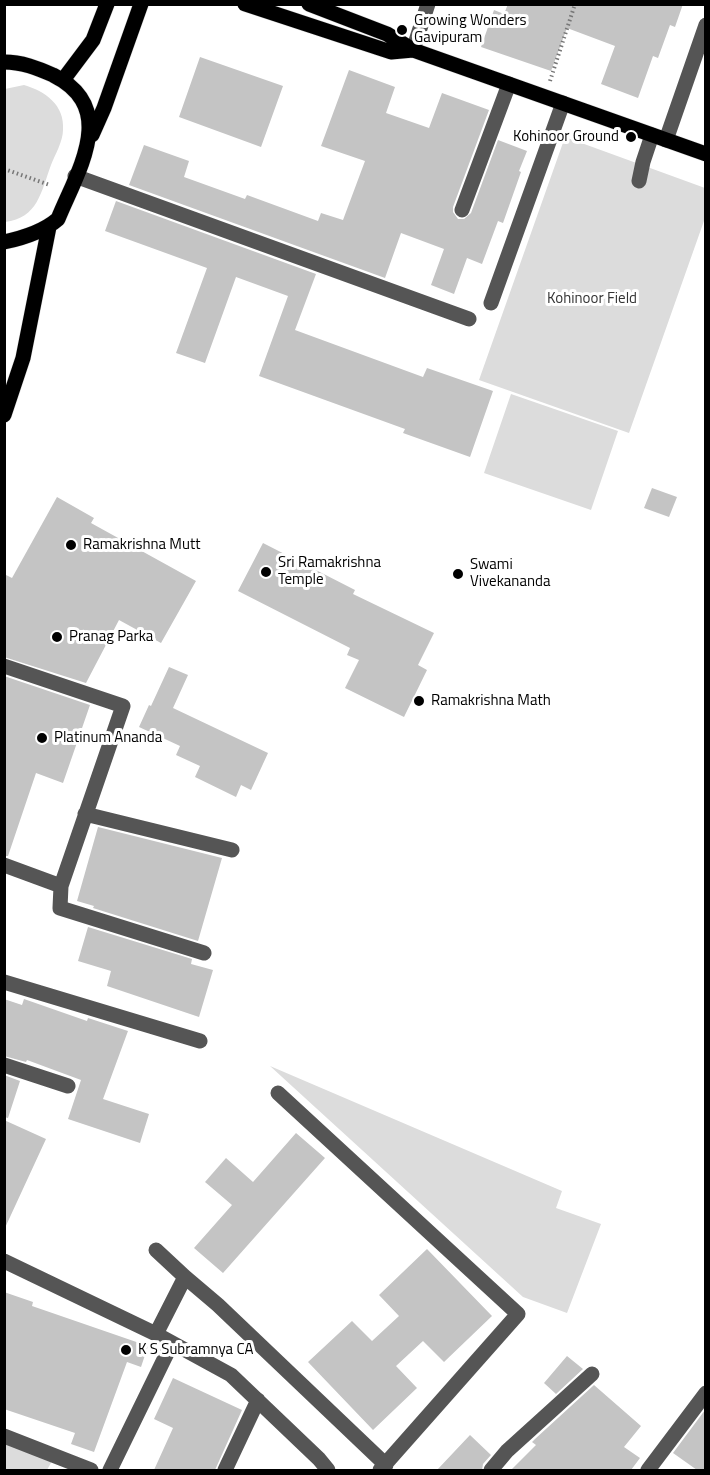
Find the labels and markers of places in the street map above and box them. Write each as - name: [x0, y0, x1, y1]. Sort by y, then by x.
- place label: Growing Wonders Gavipuram: [414, 12, 527, 47]
- marker: Growing Wonders Gavipuram: [395, 23, 409, 37]
- place label: Kohinoor Ground: [513, 128, 619, 146]
- marker: Kohinoor Ground: [624, 130, 638, 144]
- place label: Ramakrishna Mutt: [83, 536, 200, 554]
- marker: Ramakrishna Mutt: [64, 538, 78, 552]
- place label: Sri Ramakrishna Temple: [278, 554, 381, 589]
- place label: Swami Vivekananda: [470, 556, 550, 591]
- marker: Sri Ramakrishna Temple: [259, 565, 273, 579]
- marker: Swami Vivekananda: [451, 567, 465, 581]
- place label: Pranag Parka: [69, 628, 153, 646]
- marker: Pranag Parka: [50, 630, 64, 644]
- place label: Ramakrishna Math: [431, 692, 551, 710]
- marker: Ramakrishna Math: [412, 694, 426, 708]
- place label: Platinum Ananda: [54, 729, 162, 747]
- marker: Platinum Ananda: [35, 731, 49, 745]
- place label: K S Subramnya CA: [138, 1341, 253, 1359]
- marker: K S Subramnya CA: [119, 1343, 133, 1357]

